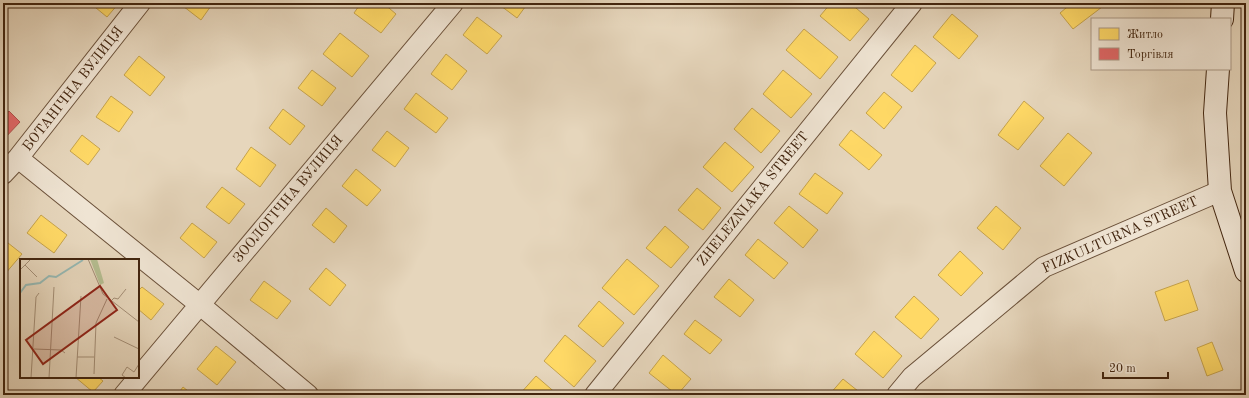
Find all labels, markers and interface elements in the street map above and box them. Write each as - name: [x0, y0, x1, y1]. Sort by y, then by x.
- legend: [1091, 18, 1231, 70]
- street label: БОТАНІЧНА ВУЛИЦЯ: [20, 24, 126, 154]
- text: Житло: [1127, 29, 1163, 41]
- text: Торгівля: [1127, 48, 1173, 61]
- street label: ZHELEZNIAKA STREET: [695, 129, 811, 269]
- street label: ЗООЛОГІЧНА ВУЛИЦЯ: [231, 133, 345, 265]
- street label: FIZKULTURNA STREET: [1040, 194, 1200, 276]
- inset map: [20, 259, 139, 378]
- scale bar: [1103, 354, 1168, 380]
- text: 20 m: [1109, 363, 1136, 375]

